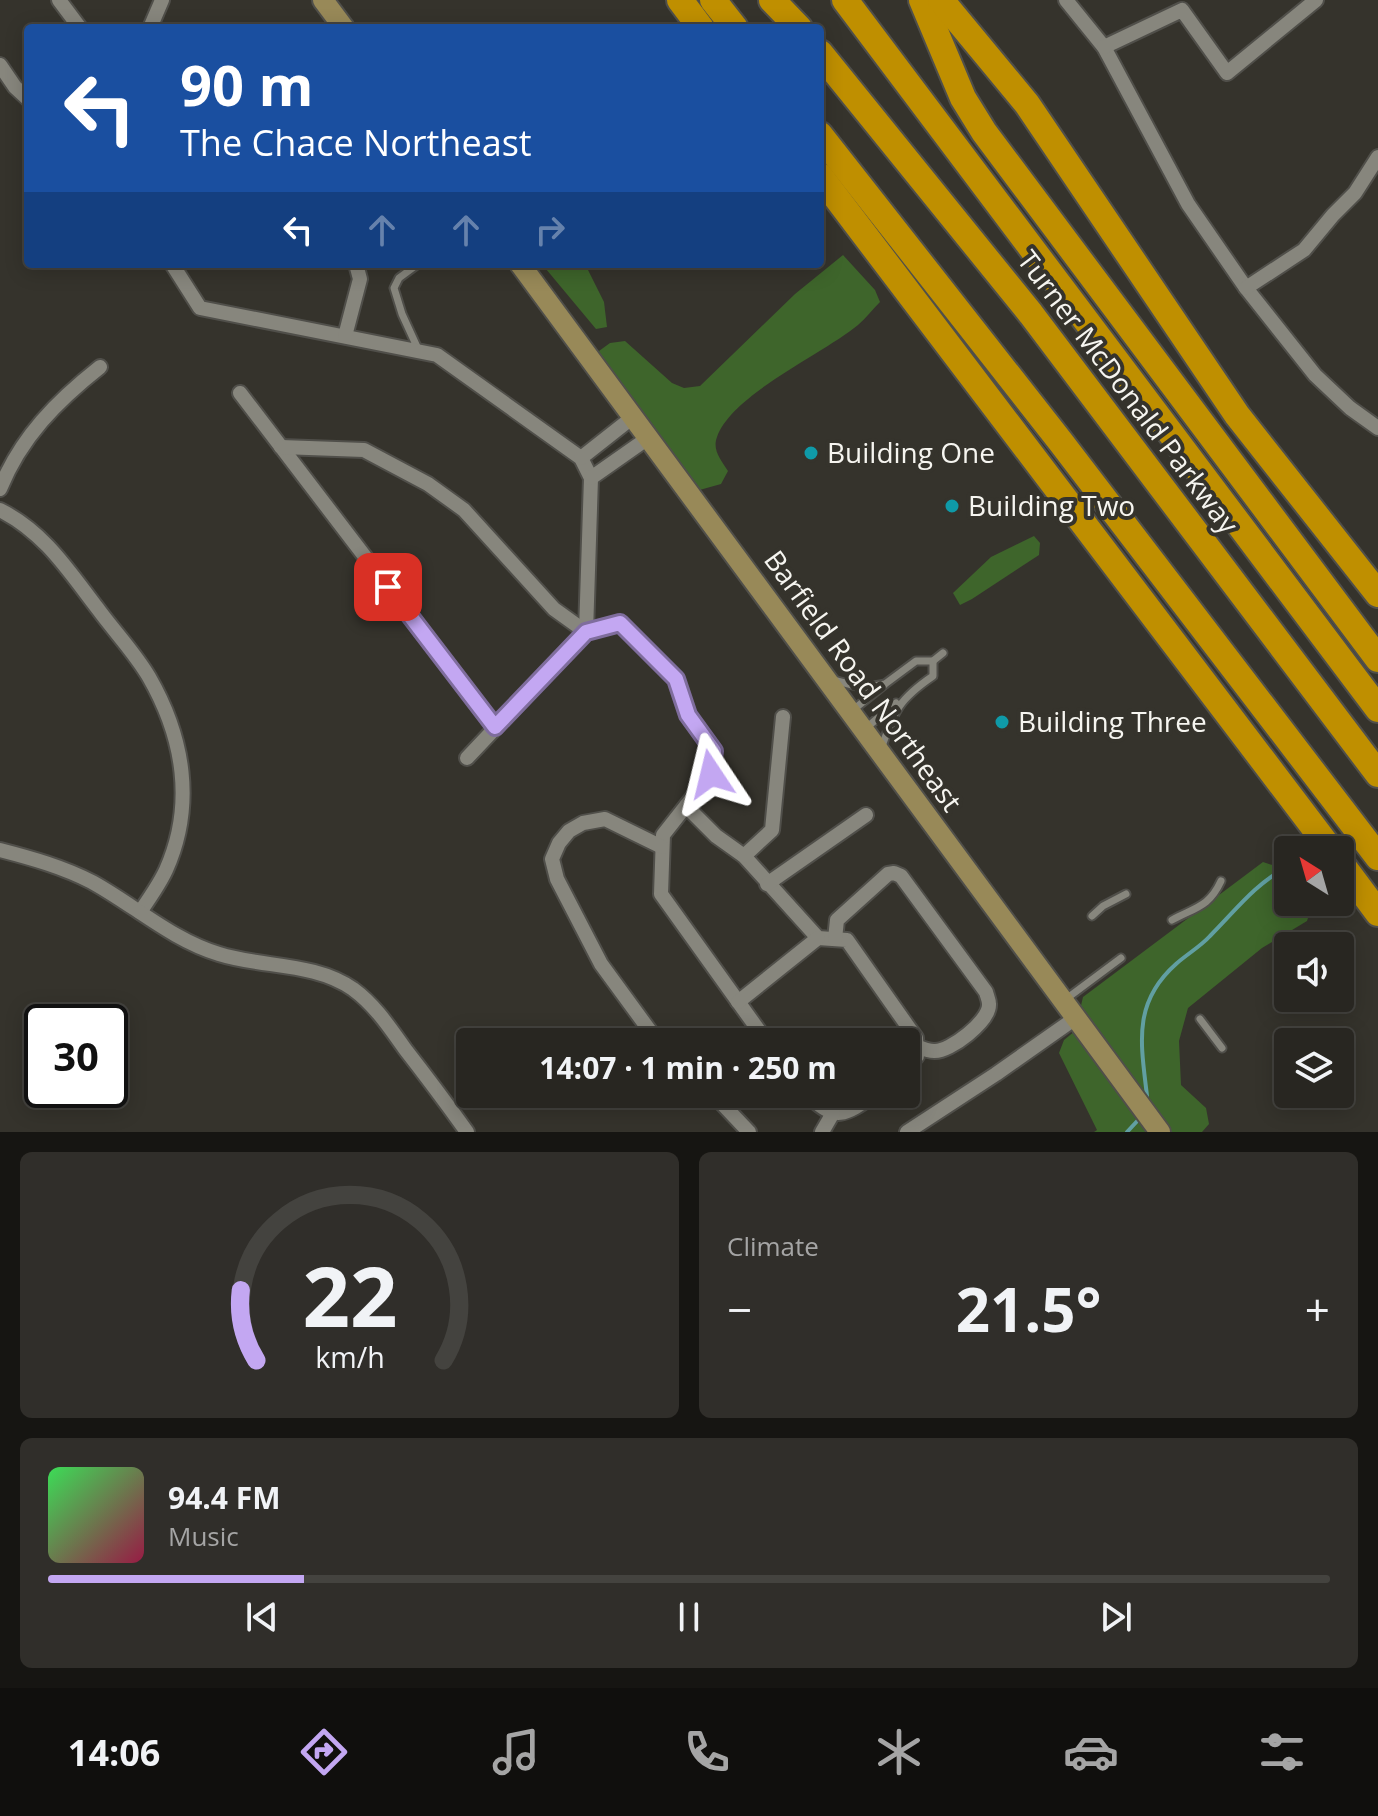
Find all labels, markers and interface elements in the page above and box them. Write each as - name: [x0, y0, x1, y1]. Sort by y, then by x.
- text: 90 m: [180, 46, 314, 122]
- icon: left: [48, 56, 152, 160]
- text: The Chace Northeast: [180, 118, 532, 167]
- icon: left: [276, 208, 320, 252]
- icon: ahead: [360, 208, 404, 252]
- icon: ahead: [444, 208, 488, 252]
- icon: right: [528, 208, 572, 252]
- street label: Turner McDonald Parkway: [1010, 242, 1249, 542]
- place label: Building One: [827, 433, 995, 471]
- marker: Building One: [802, 444, 820, 462]
- place label: Building Two: [968, 486, 1135, 524]
- marker: Building Two: [943, 497, 961, 515]
- street label: Barfield Road Northeast: [756, 542, 971, 819]
- pin: [354, 553, 422, 621]
- icon: arrive: [366, 565, 410, 609]
- place label: Building Three: [1018, 702, 1207, 740]
- marker: Building Three: [993, 713, 1011, 731]
- position arrow: [669, 732, 753, 816]
- north arrow: [1274, 836, 1354, 916]
- map controls: [1274, 836, 1354, 1108]
- button: sound: [1274, 932, 1354, 1012]
- speed limit sign: 30: [24, 1004, 128, 1108]
- button: layers: [1274, 1028, 1354, 1108]
- text: 14:07 · 1 min · 250 m: [539, 1047, 837, 1088]
- text: Climate: [727, 1228, 819, 1264]
- text: 22: [302, 1238, 397, 1351]
- text: 21.5°: [956, 1268, 1101, 1350]
- text: −: [727, 1279, 752, 1339]
- text: +: [1305, 1279, 1330, 1339]
- text: km/h: [315, 1337, 384, 1376]
- text: 94.4 FM: [168, 1477, 281, 1518]
- text: Music: [168, 1518, 239, 1554]
- icon: previous: [240, 1595, 284, 1639]
- icon: pause: [667, 1595, 711, 1639]
- icon: next: [1094, 1595, 1138, 1639]
- icon: directions: [296, 1724, 352, 1780]
- icon: music: [488, 1724, 544, 1780]
- icon: phone: [679, 1724, 735, 1780]
- icon: climate: [871, 1724, 927, 1780]
- icon: car: [1063, 1724, 1119, 1780]
- icon: filters: [1254, 1724, 1310, 1780]
- text: 14:06: [68, 1728, 160, 1777]

